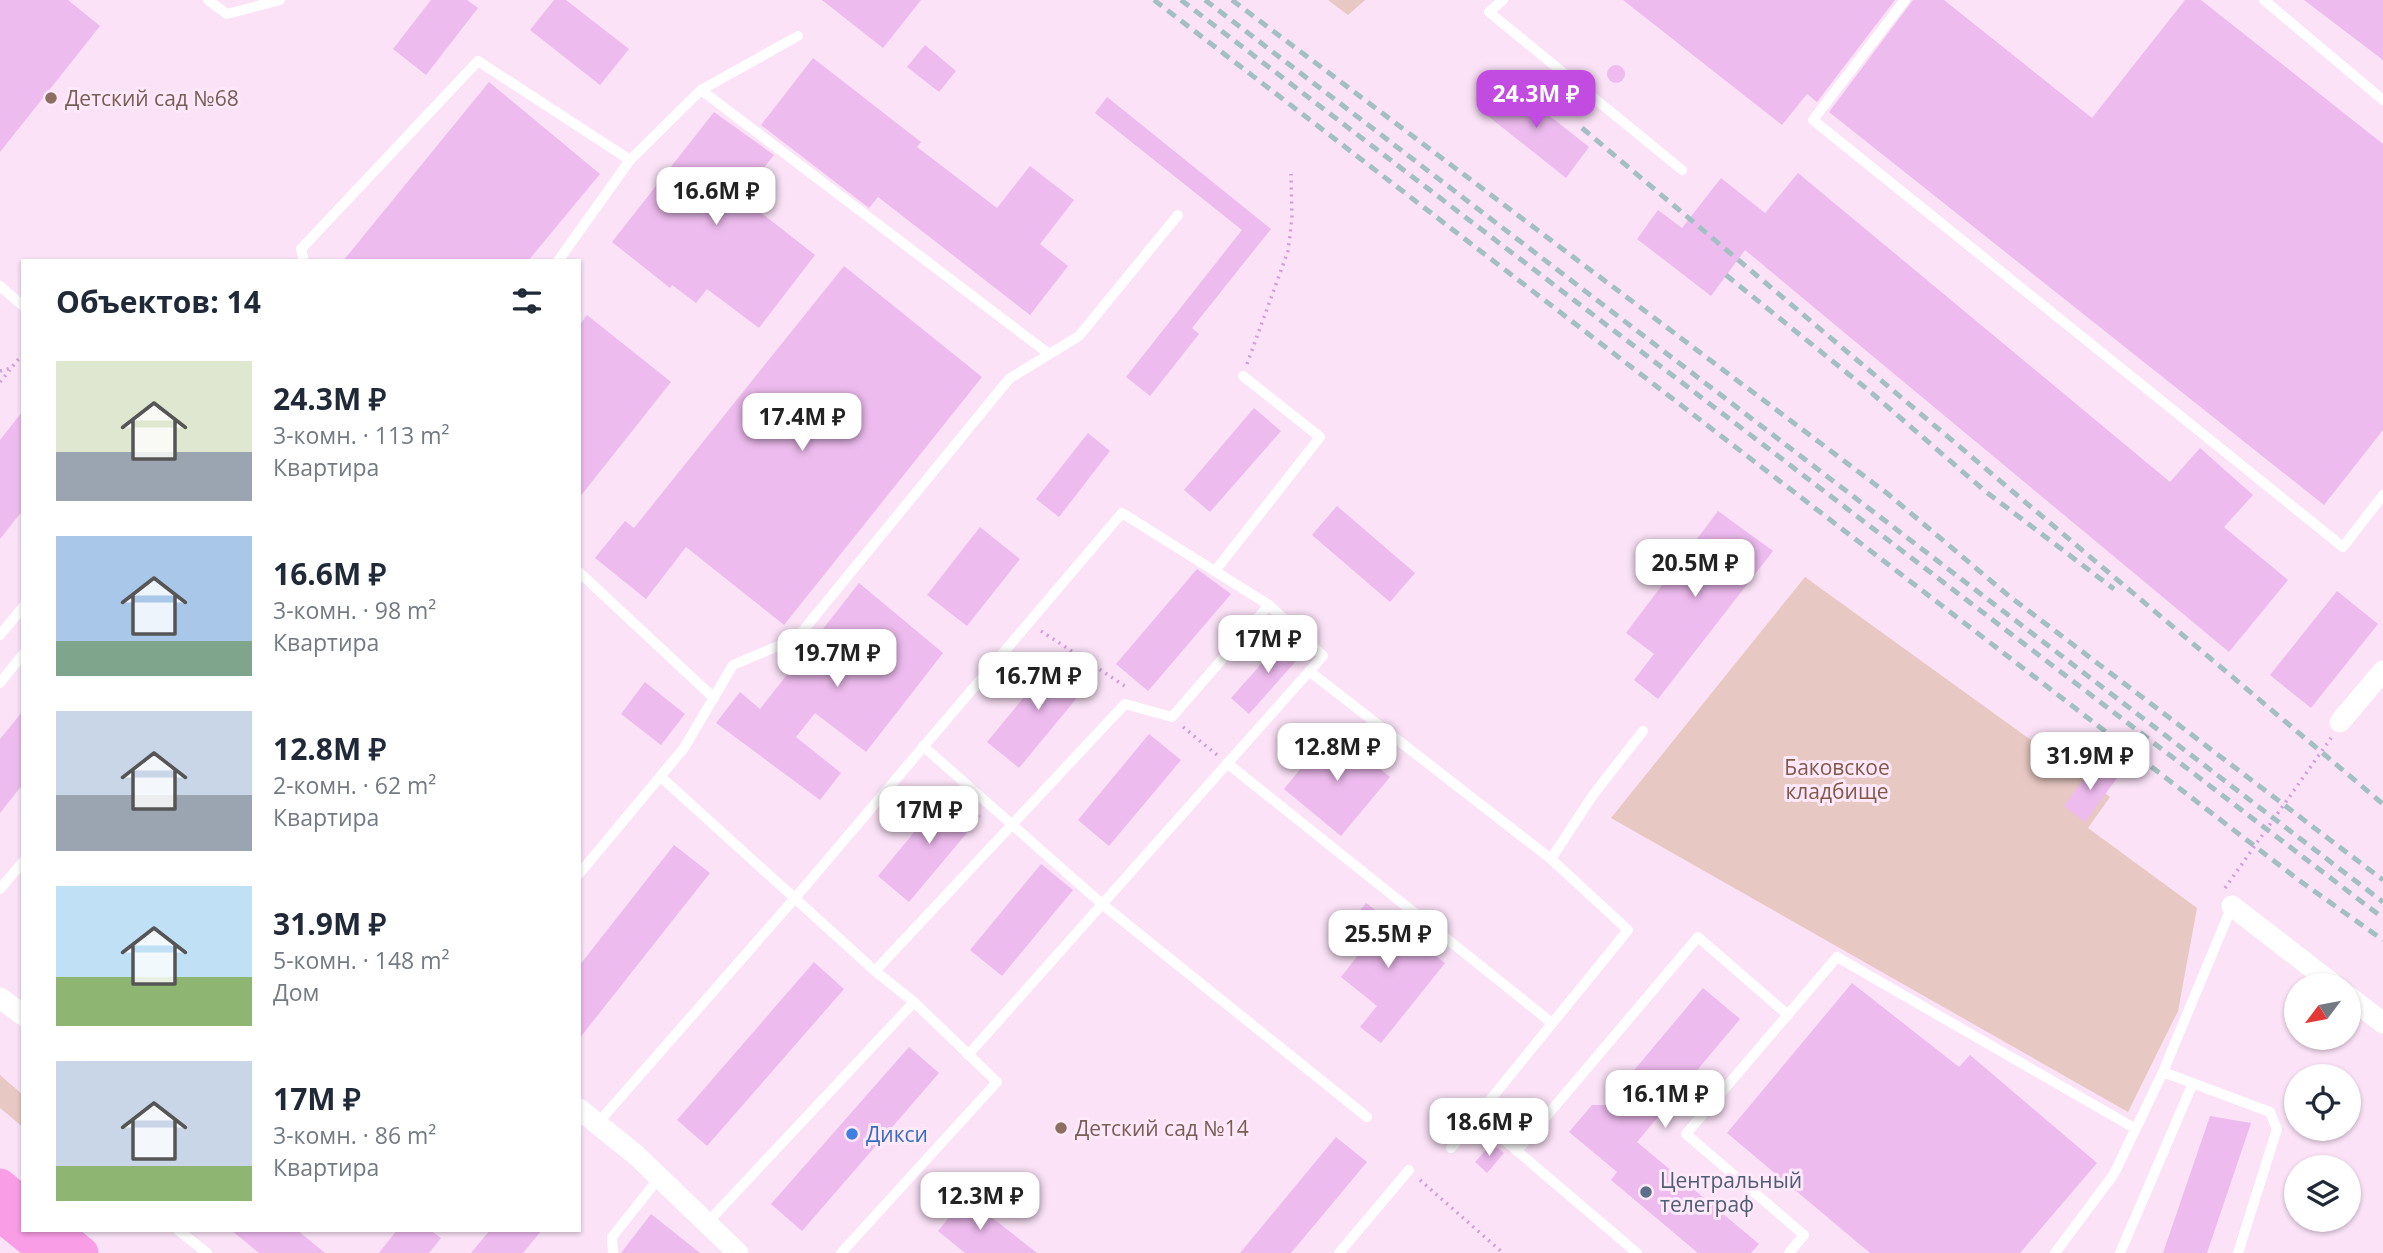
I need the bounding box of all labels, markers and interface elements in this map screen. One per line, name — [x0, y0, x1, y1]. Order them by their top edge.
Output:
pin: 24.3M ₽ — [1471, 71, 1601, 130]
text: 24.3M ₽ — [1492, 77, 1580, 109]
place label: Детский сад №68 — [65, 84, 239, 112]
marker: Детский сад №68 — [43, 90, 59, 106]
pin: 16.6M ₽ — [651, 168, 781, 227]
text: 16.6M ₽ — [672, 174, 760, 206]
text: Объектов: 14 — [56, 281, 261, 322]
icon: filters — [508, 282, 546, 320]
text: 24.3M ₽ — [273, 378, 387, 419]
icon: home — [112, 389, 196, 473]
pin: 17.4M ₽ — [737, 393, 867, 453]
text: 17.4M ₽ — [758, 400, 846, 432]
text: 3-комн. · 113 m² — [273, 419, 449, 451]
text: Квартира — [273, 451, 379, 483]
pin: 20.5M ₽ — [1630, 540, 1760, 599]
text: 20.5M ₽ — [1651, 546, 1739, 578]
text: 16.6M ₽ — [273, 553, 387, 594]
icon: home — [112, 564, 196, 648]
text: 3-комн. · 98 m² — [273, 594, 436, 626]
pin: 17M ₽ — [1219, 616, 1317, 675]
text: 17M ₽ — [1234, 622, 1302, 654]
text: Квартира — [273, 626, 379, 658]
pin: 19.7M ₽ — [772, 630, 902, 689]
text: 19.7M ₽ — [793, 636, 881, 668]
pin: 16.7M ₽ — [973, 652, 1103, 712]
text: 16.7M ₽ — [994, 659, 1082, 691]
pin: 12.8M ₽ — [1272, 724, 1402, 783]
text: 12.8M ₽ — [273, 728, 387, 769]
text: 12.8M ₽ — [1293, 730, 1381, 762]
pin: 31.9M ₽ — [2025, 732, 2155, 792]
icon: home — [112, 739, 196, 823]
text: 31.9M ₽ — [2046, 739, 2134, 771]
park label: Баковское кладбище — [1784, 753, 1890, 805]
text: 2-комн. · 62 m² — [273, 769, 436, 801]
pin: 17M ₽ — [880, 786, 978, 846]
text: 17M ₽ — [895, 793, 963, 825]
text: Квартира — [273, 801, 379, 833]
text: 31.9M ₽ — [273, 903, 387, 944]
pin: 25.5M ₽ — [1323, 911, 1453, 970]
icon: home — [112, 914, 196, 998]
text: 25.5M ₽ — [1344, 917, 1432, 949]
text: 5-комн. · 148 m² — [273, 944, 449, 976]
north arrow — [2284, 973, 2361, 1050]
map controls — [2284, 973, 2361, 1232]
text: Дом — [273, 976, 319, 1008]
button: locate — [2284, 1064, 2361, 1141]
pin: 16.1M ₽ — [1600, 1070, 1730, 1130]
text: 16.1M ₽ — [1621, 1077, 1709, 1109]
text: 17M ₽ — [273, 1078, 361, 1119]
icon: home — [112, 1089, 196, 1173]
pin: 18.6M ₽ — [1424, 1098, 1554, 1158]
text: 18.6M ₽ — [1445, 1105, 1533, 1137]
place label: Детский сад №14 — [1075, 1114, 1249, 1142]
text: 3-комн. · 86 m² — [273, 1119, 436, 1151]
place label: Дикси — [866, 1120, 928, 1148]
marker: Детский сад №14 — [1053, 1120, 1069, 1136]
marker: Дикси — [844, 1126, 860, 1142]
text: Квартира — [273, 1151, 379, 1183]
button: layers — [2284, 1155, 2361, 1232]
place label: Центральный телеграф — [1660, 1166, 1802, 1218]
pin: 12.3M ₽ — [915, 1172, 1045, 1232]
text: 12.3M ₽ — [936, 1179, 1024, 1211]
marker: Центральный телеграф — [1638, 1184, 1654, 1200]

